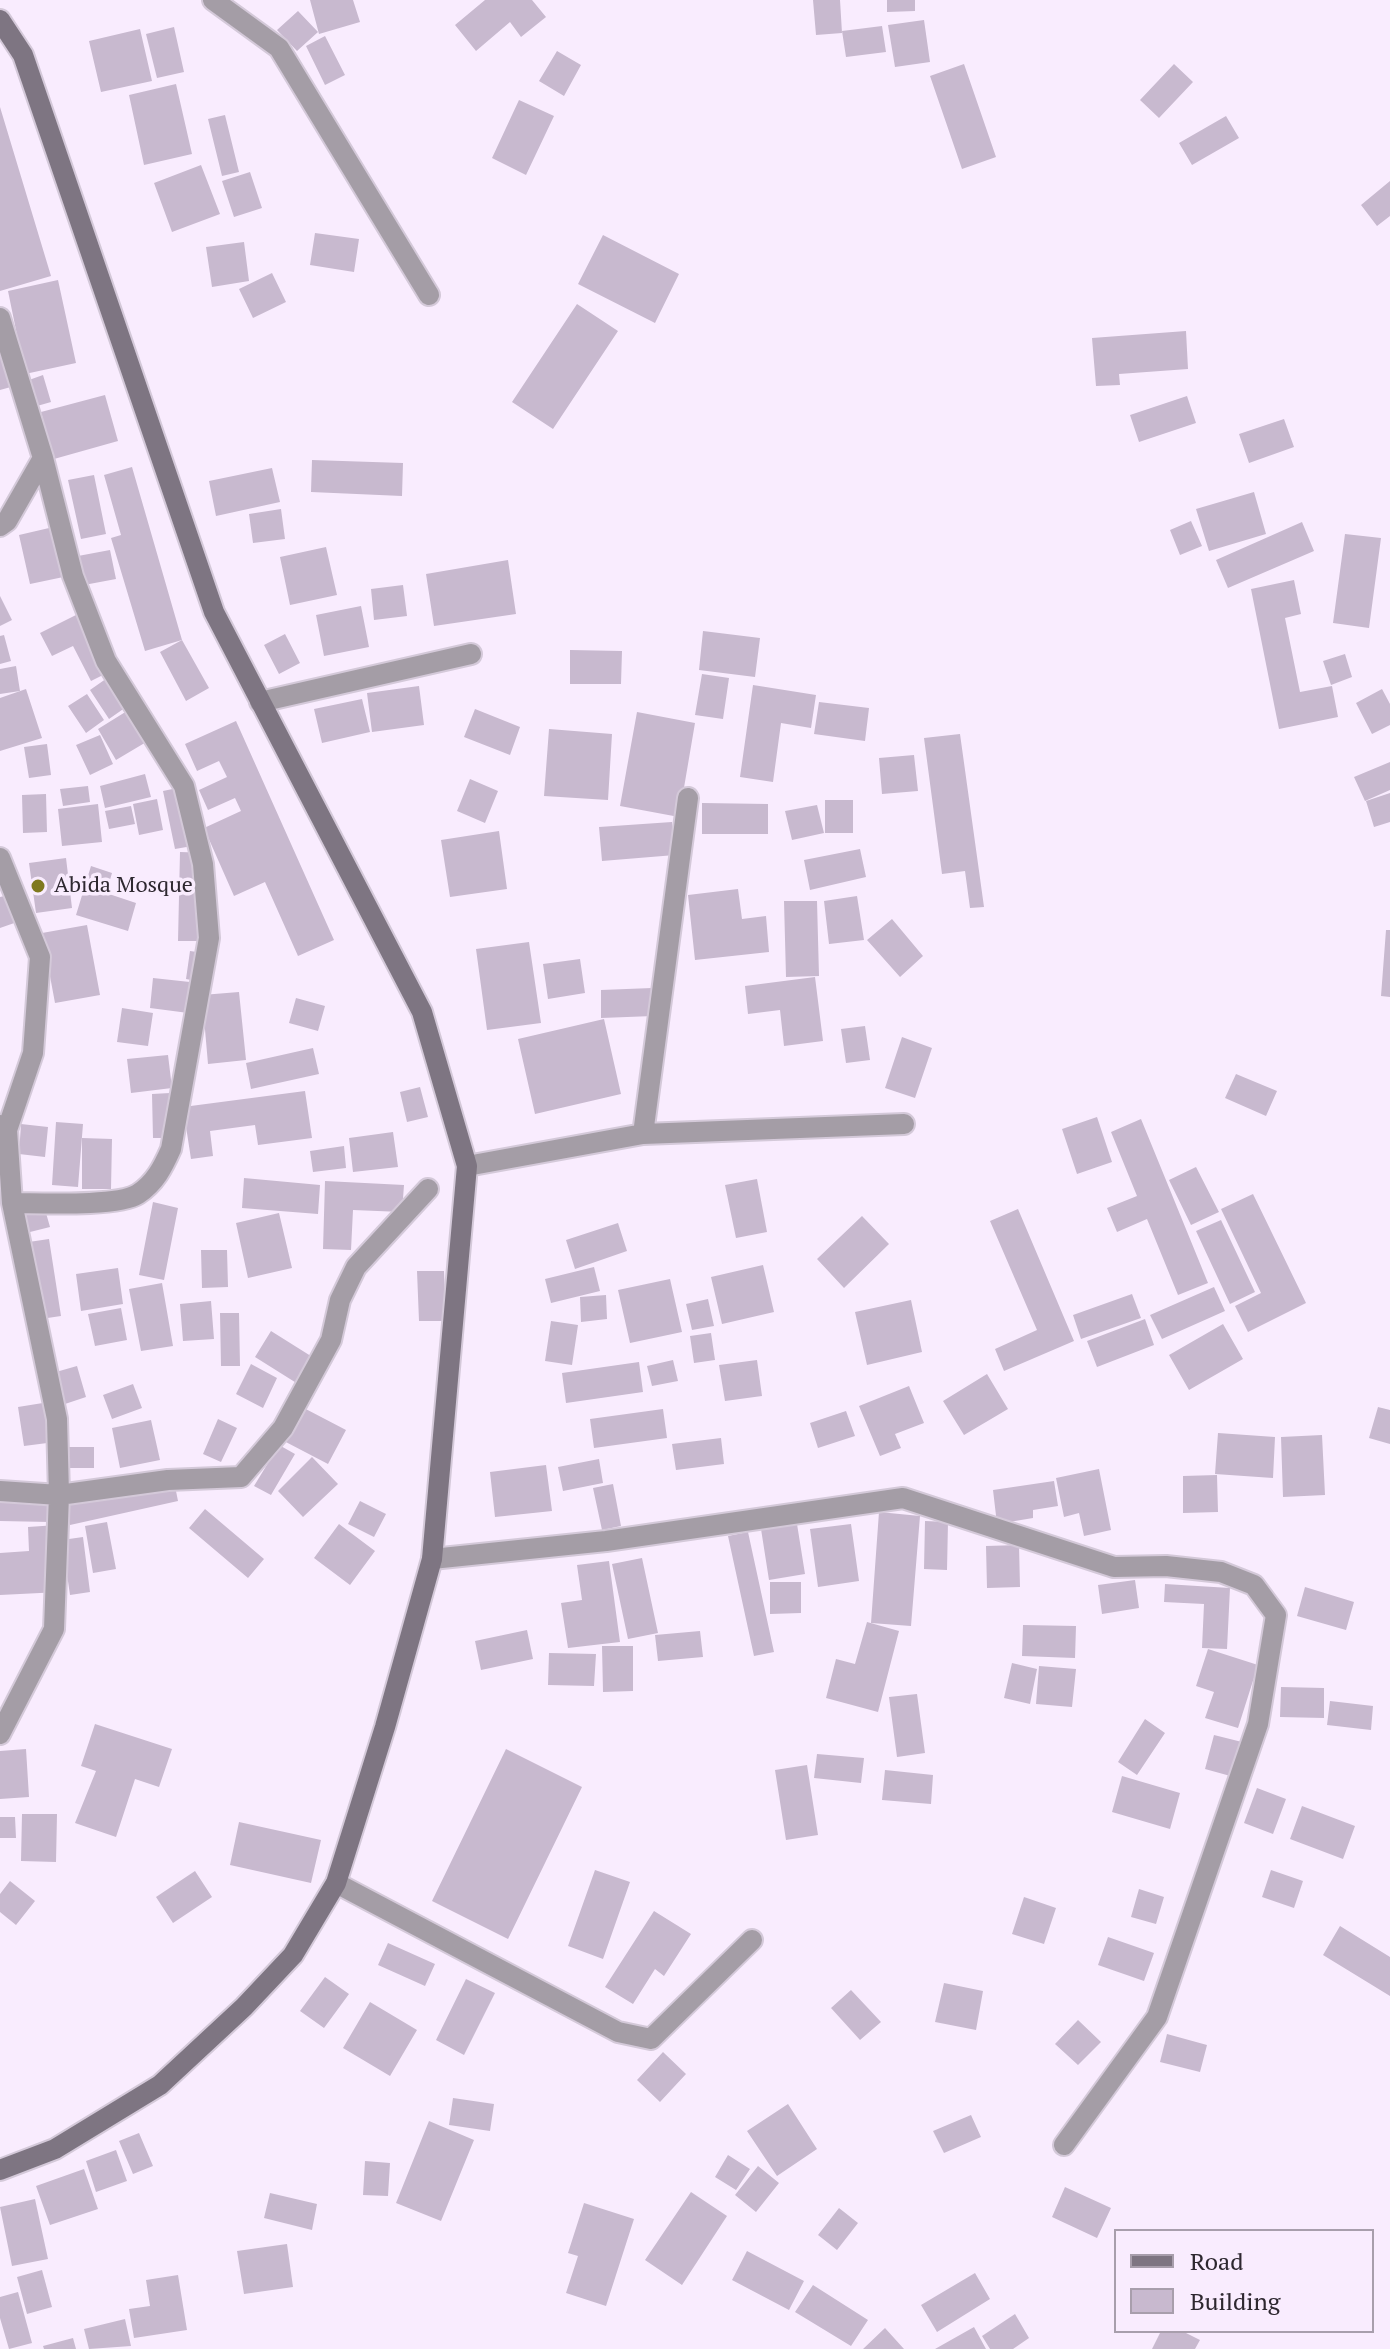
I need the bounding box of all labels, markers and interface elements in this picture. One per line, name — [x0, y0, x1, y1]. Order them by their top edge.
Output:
place label: Abida Mosque — [54, 873, 193, 899]
marker: Abida Mosque — [29, 877, 47, 895]
legend — [1114, 2229, 1374, 2333]
text: Road — [1190, 2245, 1244, 2277]
text: Building — [1190, 2285, 1280, 2317]

